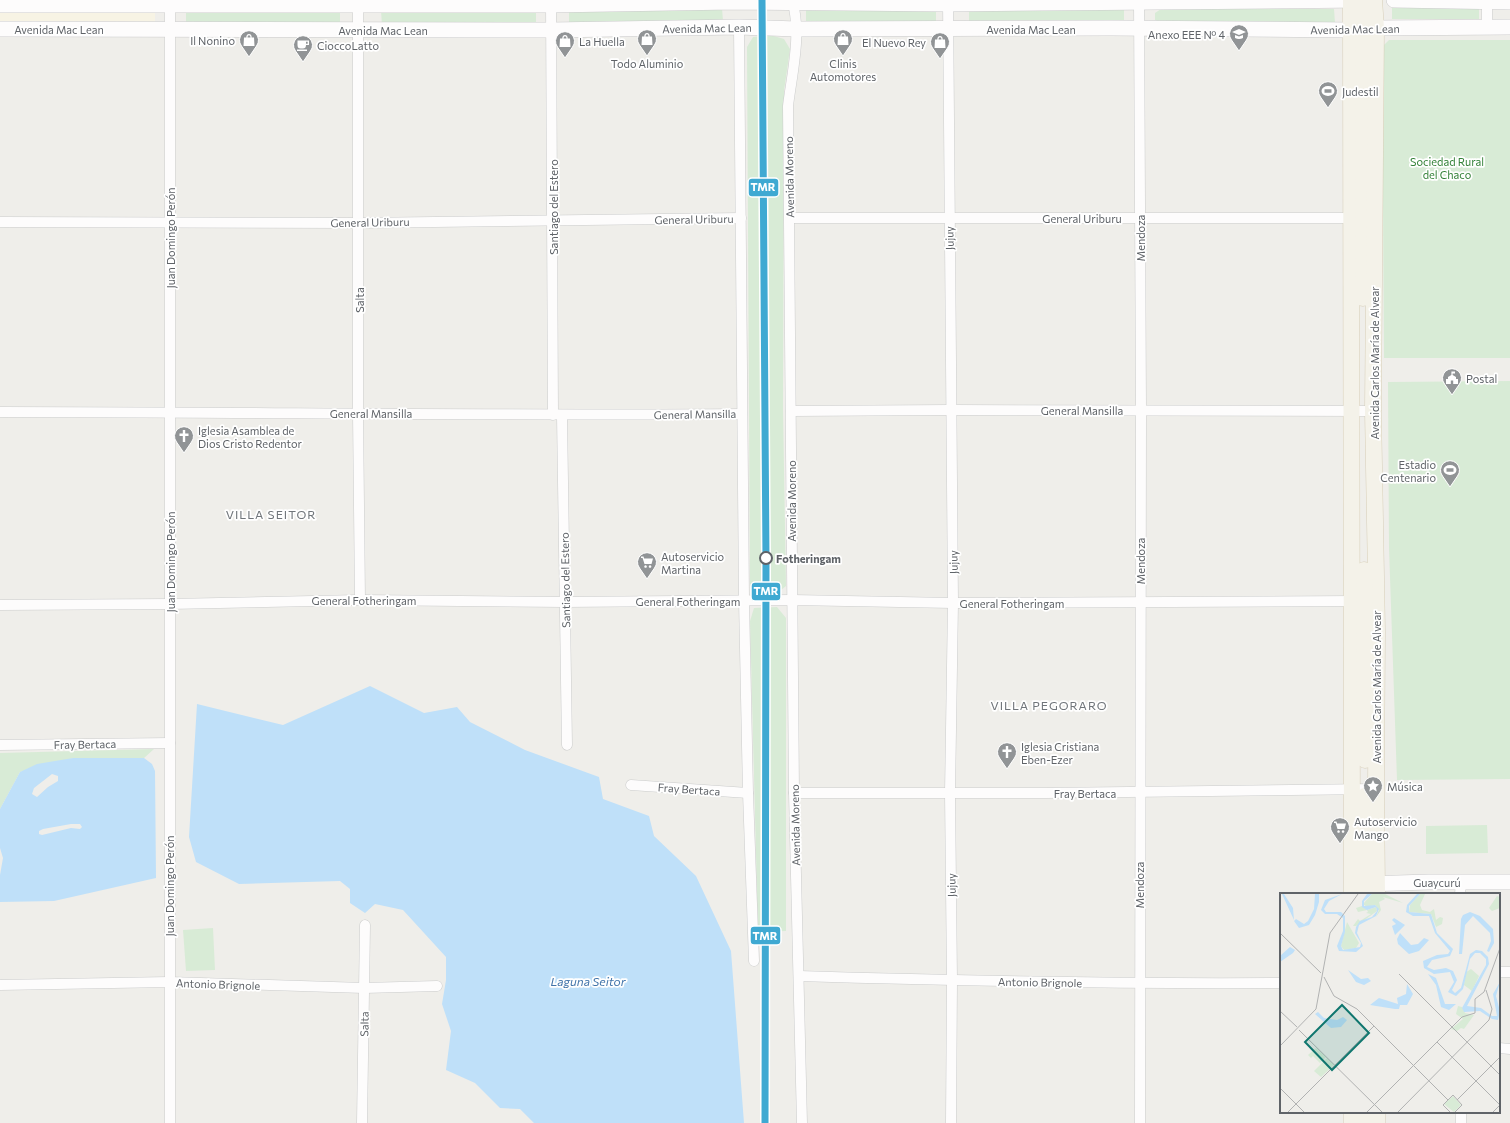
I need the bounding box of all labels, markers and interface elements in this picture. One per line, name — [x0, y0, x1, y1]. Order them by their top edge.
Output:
street label: Avenida Mac Lean — [662, 21, 752, 35]
street label: Avenida Mac Lean — [1310, 22, 1400, 36]
street label: Avenida Mac Lean — [14, 23, 104, 36]
street label: Avenida Mac Lean — [986, 23, 1076, 36]
school or university icon: Anexo EEE Nº 4 — [1228, 23, 1250, 51]
street label: Avenida Mac Lean — [338, 24, 428, 37]
shop icon: Todo Aluminio — [636, 28, 658, 56]
shop icon: Clinis Automotores — [832, 28, 854, 56]
place label: Anexo EEE Nº 4 — [1148, 28, 1225, 41]
shop icon: Il Nonino — [238, 29, 260, 57]
shop icon: La Huella — [554, 30, 576, 58]
shop icon: El Nuevo Rey — [929, 31, 951, 59]
place label: Il Nonino — [190, 34, 235, 47]
cafe icon: CioccoLatto — [292, 34, 314, 62]
place label: La Huella — [579, 35, 625, 48]
place label: El Nuevo Rey — [862, 36, 926, 49]
place label: CioccoLatto — [317, 39, 379, 52]
place label: Todo Aluminio — [611, 57, 684, 70]
place label: Clinis Automotores — [810, 57, 876, 83]
sports icon: Judestil — [1317, 80, 1339, 108]
place label: Judestil — [1342, 85, 1379, 99]
street label: Avenida Moreno — [782, 136, 796, 218]
park label: Sociedad Rural del Chaco — [1410, 155, 1484, 181]
street label: Santiago del Estero — [547, 159, 560, 255]
line badge: TMR — [748, 178, 779, 197]
text: TMR — [751, 180, 776, 193]
street label: Juan Domingo Perón — [164, 187, 178, 289]
street label: General Uriburu — [654, 212, 734, 226]
street label: General Uriburu — [1042, 212, 1122, 225]
street label: General Uriburu — [330, 215, 410, 229]
street label: Mendoza — [1134, 215, 1147, 261]
street label: Jujuy — [942, 226, 957, 250]
street label: Avenida Carlos María de Alvear — [1368, 286, 1381, 440]
street label: Salta — [353, 287, 366, 313]
public building icon: Postal — [1441, 367, 1463, 395]
place label: Postal — [1466, 372, 1497, 385]
street label: General Mansilla — [1041, 404, 1123, 417]
street label: General Mansilla — [330, 407, 412, 420]
street label: General Mansilla — [654, 407, 736, 421]
place label: Iglesia Asamblea de Dios Cristo Redentor — [198, 424, 303, 450]
church icon: Iglesia Asamblea de Dios Cristo Redentor — [173, 425, 195, 453]
place label: Estadio Centenario — [1380, 458, 1436, 484]
sports icon: Estadio Centenario — [1439, 459, 1461, 487]
street label: Avenida Moreno — [785, 460, 798, 542]
district label: VILLA SEITOR — [226, 507, 316, 521]
street label: Juan Domingo Perón — [164, 511, 178, 613]
street label: Santiago del Estero — [558, 532, 572, 628]
street label: Mendoza — [1134, 538, 1147, 584]
place label: Autoservicio Martina — [661, 550, 724, 576]
street label: Jujuy — [946, 550, 961, 574]
supermarket icon: Autoservicio Martina — [636, 551, 658, 579]
marker: Fotheringam — [759, 551, 773, 565]
place label: Fotheringam — [776, 552, 841, 565]
line badge: TMR — [751, 582, 781, 601]
text: TMR — [754, 584, 779, 597]
street label: General Fotheringam — [312, 594, 416, 607]
street label: General Fotheringam — [636, 595, 740, 608]
street label: General Fotheringam — [960, 597, 1064, 610]
street label: Avenida Carlos María de Alvear — [1370, 610, 1383, 764]
district label: VILLA PEGORARO — [990, 698, 1108, 712]
street label: Fray Bertaca — [54, 737, 116, 751]
place label: Iglesia Cristiana Eben-Ezer — [1021, 740, 1099, 766]
church icon: Iglesia Cristiana Eben-Ezer — [996, 741, 1018, 769]
place icon: Música — [1362, 775, 1384, 803]
street label: Fray Bertaca — [657, 780, 721, 798]
place label: Música — [1387, 780, 1423, 793]
street label: Avenida Moreno — [788, 784, 802, 866]
street label: Fray Bertaca — [1054, 787, 1116, 800]
place label: Autoservicio Mango — [1354, 815, 1417, 841]
supermarket icon: Autoservicio Mango — [1329, 816, 1351, 844]
street label: Juan Domingo Perón — [163, 835, 177, 937]
street label: Mendoza — [1133, 862, 1146, 908]
street label: Jujuy — [944, 873, 959, 897]
street label: Guaycurú — [1413, 876, 1461, 889]
inset map — [1280, 893, 1500, 1113]
line badge: TMR — [750, 926, 781, 945]
text: TMR — [753, 929, 778, 942]
water label: Laguna Seitor — [550, 974, 627, 988]
street label: Antonio Brignole — [998, 975, 1083, 989]
street label: Antonio Brignole — [176, 976, 261, 992]
street label: Salta — [357, 1011, 371, 1037]

